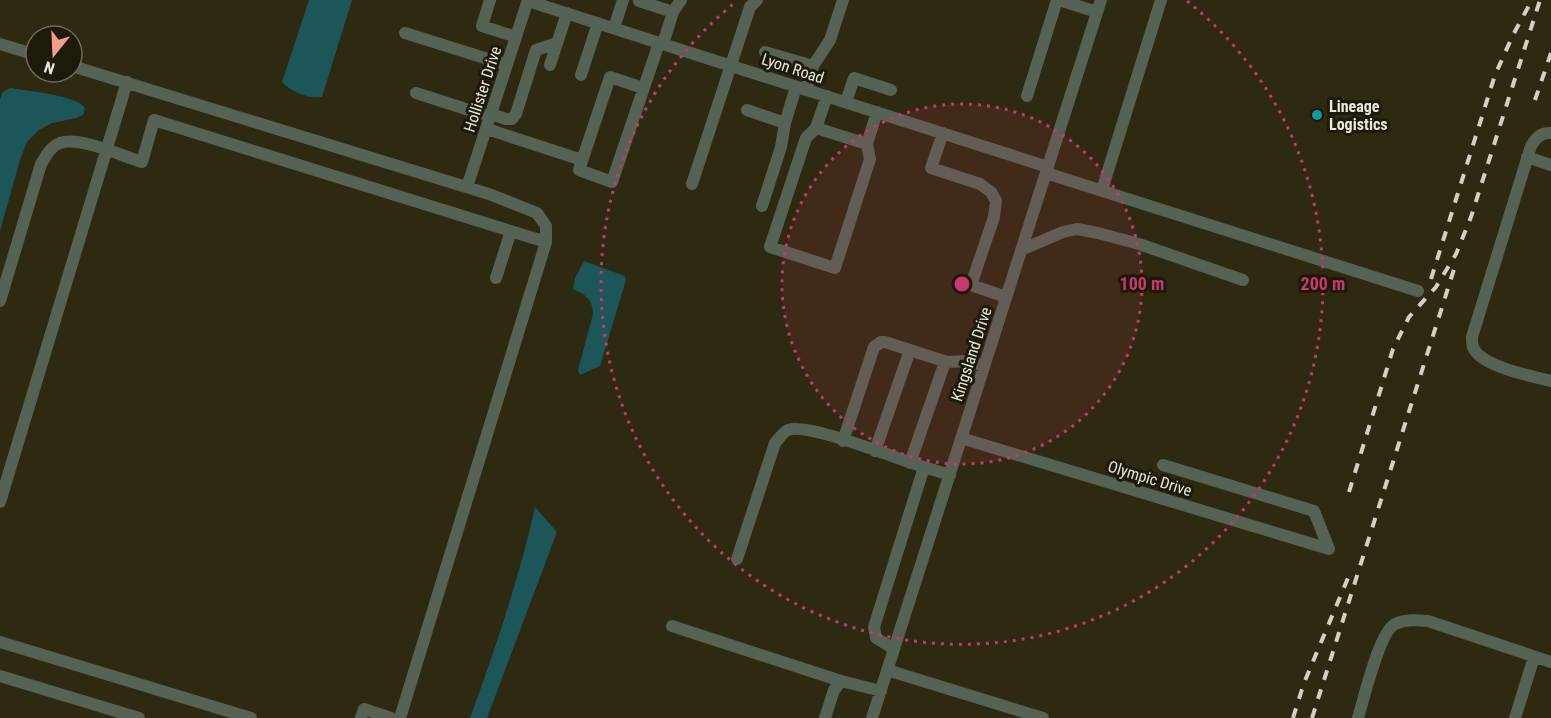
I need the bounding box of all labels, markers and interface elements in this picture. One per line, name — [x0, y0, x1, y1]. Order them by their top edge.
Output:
north arrow — [24, 24, 84, 84]
street label: Hollister Drive — [460, 44, 505, 134]
street label: Lyon Road — [759, 49, 827, 88]
text: N — [42, 57, 57, 78]
place label: Lineage Logistics — [1329, 97, 1388, 134]
marker: Lineage Logistics — [1310, 108, 1324, 122]
text: 100 m — [1120, 273, 1164, 294]
text: 200 m — [1301, 273, 1345, 294]
centre of rings — [952, 274, 972, 294]
street label: Kingsland Drive — [947, 305, 996, 404]
street label: Olympic Drive — [1106, 457, 1194, 500]

